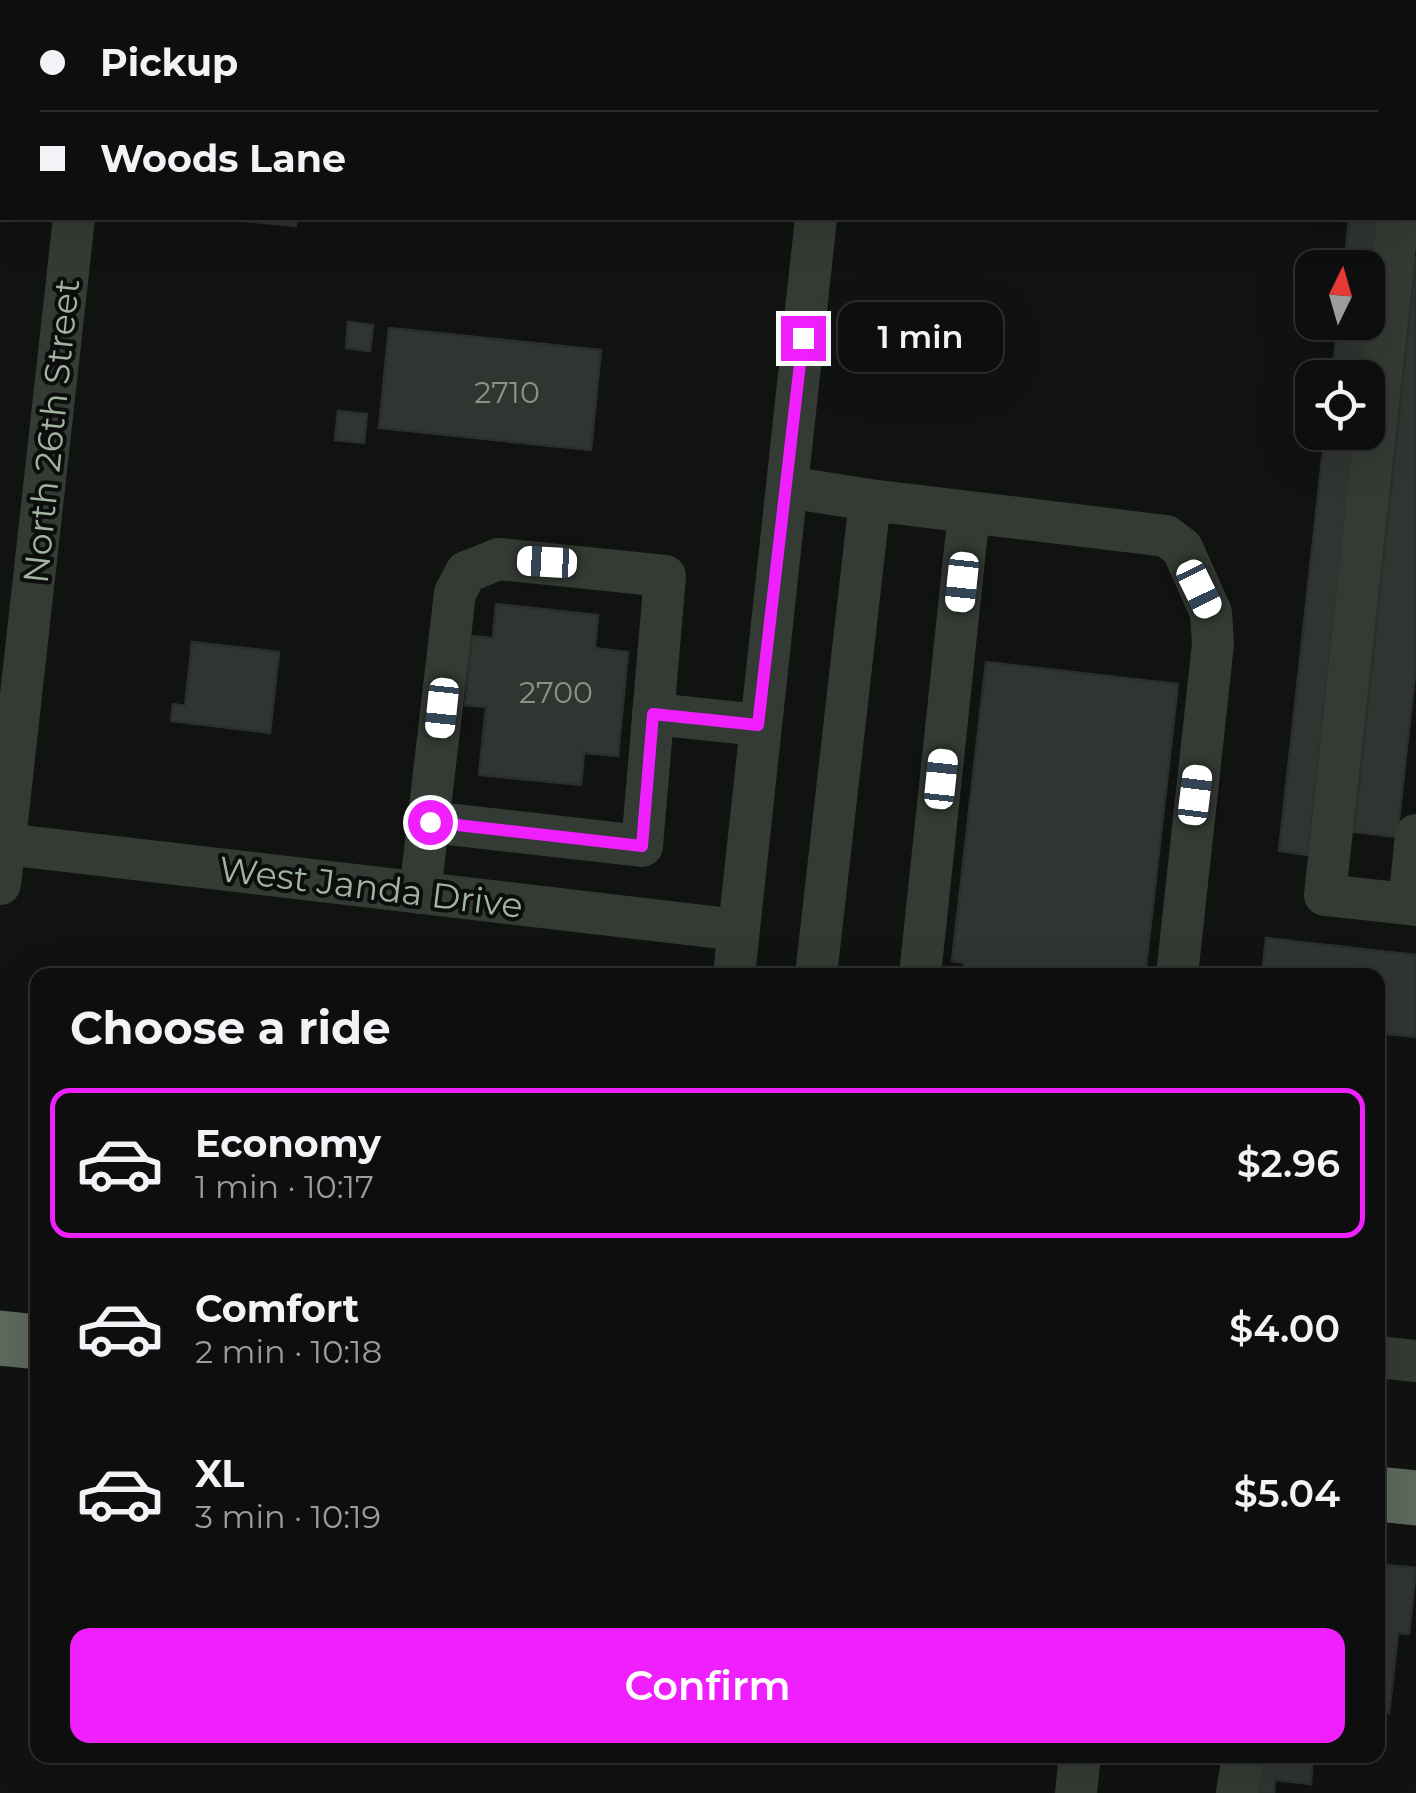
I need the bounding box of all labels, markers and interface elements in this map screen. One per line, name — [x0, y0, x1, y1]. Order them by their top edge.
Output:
text: Pickup — [100, 39, 238, 86]
text: Woods Lane — [100, 135, 346, 182]
north arrow — [1295, 250, 1385, 340]
map controls — [1295, 250, 1385, 450]
street label: North 26th Street — [14, 277, 88, 585]
callout: 1 min — [838, 303, 1003, 373]
route end — [781, 316, 826, 361]
text: 1 min — [878, 317, 963, 356]
button: locate — [1295, 360, 1385, 450]
house number: 2710 — [474, 374, 540, 411]
car — [516, 545, 578, 579]
car — [944, 551, 980, 613]
car — [1172, 555, 1226, 623]
house number: 2700 — [519, 674, 593, 711]
car — [424, 677, 460, 739]
car — [923, 748, 959, 810]
car — [1176, 763, 1214, 827]
route start — [408, 800, 453, 845]
street label: West Janda Drive — [217, 847, 525, 927]
text: Choose a ride — [70, 1000, 391, 1055]
icon: car — [75, 1118, 165, 1208]
text: Economy — [195, 1120, 381, 1167]
text: $2.96 — [1237, 1140, 1340, 1187]
text: 1 min · 10:17 — [195, 1167, 374, 1206]
icon: car — [75, 1283, 165, 1373]
text: Comfort — [195, 1285, 359, 1332]
text: $4.00 — [1229, 1305, 1340, 1352]
text: 2 min · 10:18 — [195, 1332, 382, 1371]
icon: car — [75, 1448, 165, 1538]
text: XL — [195, 1450, 244, 1497]
text: $5.04 — [1234, 1470, 1340, 1517]
text: 3 min · 10:19 — [195, 1497, 381, 1536]
button: Confirm — [70, 1628, 1345, 1743]

